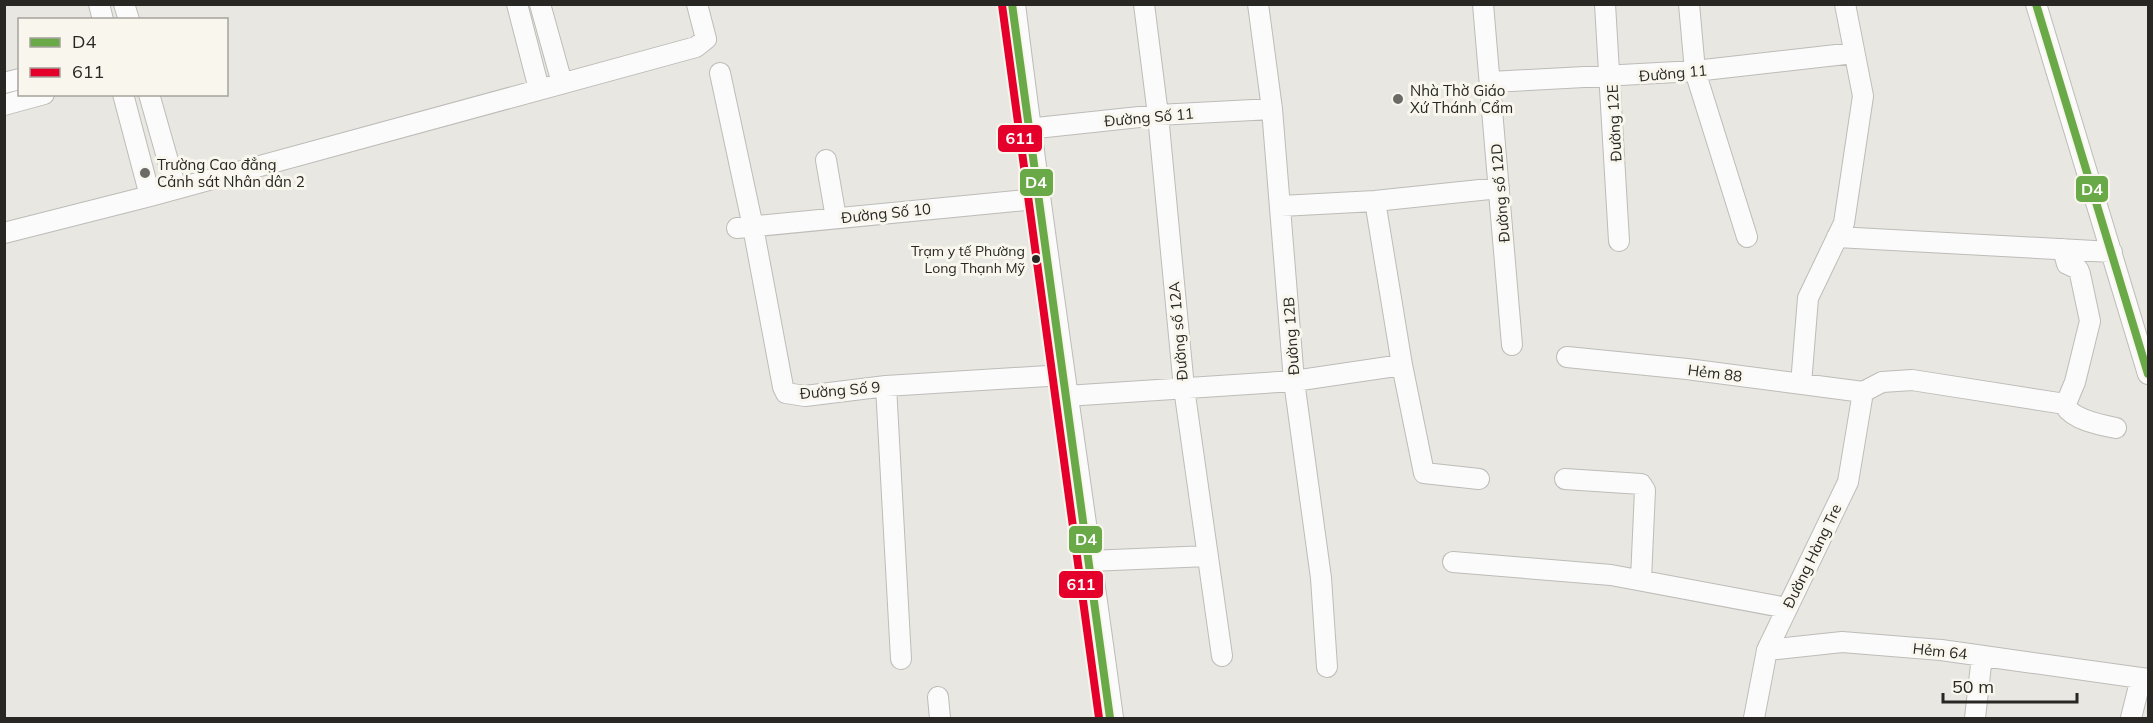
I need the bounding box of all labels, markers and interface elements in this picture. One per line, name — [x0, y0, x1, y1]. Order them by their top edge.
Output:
legend — [18, 18, 228, 96]
text: D4 — [72, 30, 96, 53]
text: 611 — [72, 60, 104, 83]
street label: Đường 11 — [1638, 61, 1708, 85]
place label: Nhà Thờ Giáo Xứ Thánh Cẩm — [1410, 81, 1513, 117]
street label: Đường 12E — [1602, 84, 1626, 162]
marker: Nhà Thờ Giáo Xứ Thánh Cẩm — [1391, 92, 1405, 106]
street label: Đường Số 11 — [1103, 104, 1195, 130]
line badge: 611 — [997, 124, 1043, 153]
text: 611 — [1006, 128, 1034, 148]
street label: Đường số 12D — [1486, 143, 1514, 243]
place label: Trường Cao đẳng Cảnh sát Nhân dân 2 — [157, 155, 305, 191]
marker: Trường Cao đẳng Cảnh sát Nhân dân 2 — [138, 166, 152, 180]
line badge: D4 — [1019, 168, 1054, 197]
text: D4 — [1025, 172, 1047, 192]
line badge: D4 — [2075, 175, 2109, 203]
text: D4 — [2081, 179, 2103, 199]
street label: Đường Số 10 — [840, 199, 932, 227]
place label: Trạm y tế Phường Long Thạnh Mỹ — [911, 242, 1026, 277]
marker: Trạm y tế Phường Long Thạnh Mỹ — [1030, 253, 1042, 265]
street label: Đường số 12A — [1164, 281, 1192, 381]
street label: Đường 12B — [1279, 296, 1303, 376]
street label: Hẻm 88 — [1687, 360, 1743, 386]
street label: Đường Số 9 — [799, 377, 881, 403]
street label: Đường Hàng Tre — [1779, 501, 1845, 611]
line badge: D4 — [1068, 525, 1103, 554]
text: D4 — [1075, 529, 1097, 549]
line badge: 611 — [1058, 570, 1104, 599]
text: 611 — [1067, 574, 1095, 594]
street label: Hẻm 64 — [1912, 639, 1968, 663]
scale bar — [1943, 666, 2076, 704]
text: 50 m — [1952, 675, 1994, 698]

